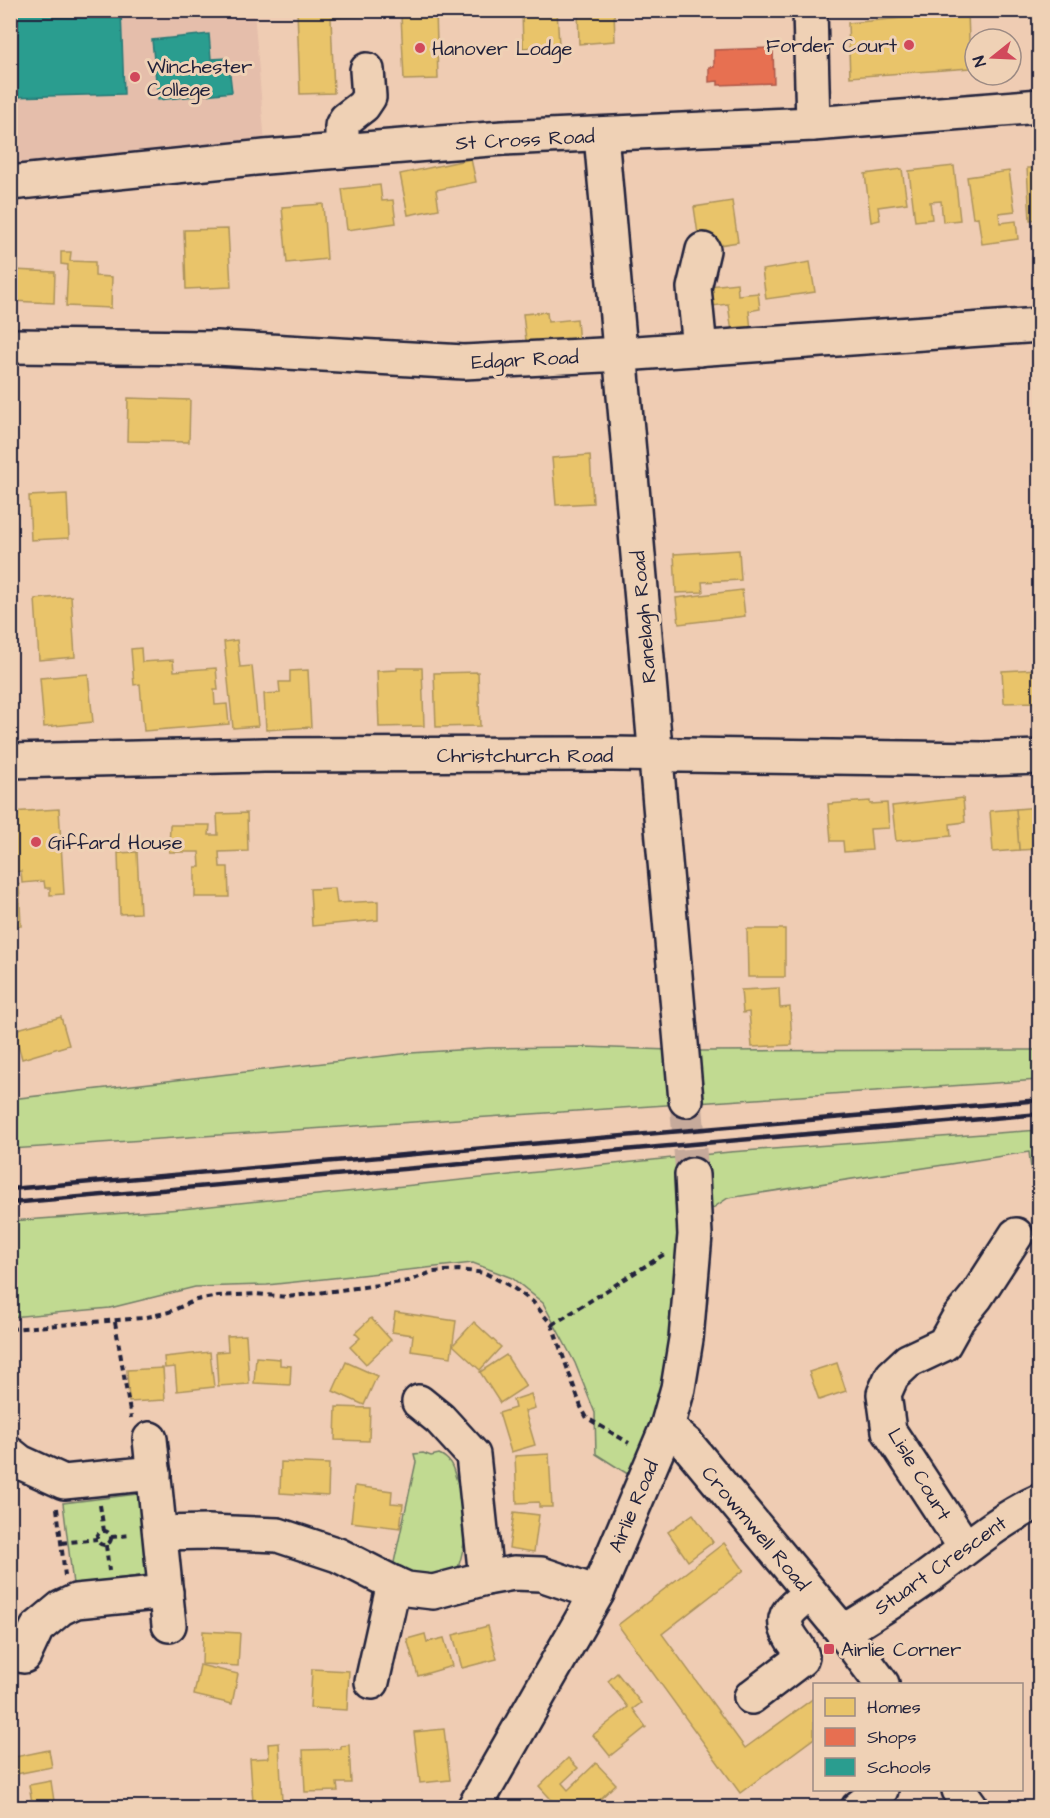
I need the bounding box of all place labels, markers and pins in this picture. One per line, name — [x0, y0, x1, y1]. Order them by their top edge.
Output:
place label: Forder Court — [766, 32, 897, 60]
place label: Hanover Lodge — [432, 35, 572, 64]
marker: Forder Court — [902, 38, 916, 52]
marker: Hanover Lodge — [413, 41, 427, 55]
place label: Winchester College — [147, 53, 252, 105]
marker: Winchester College — [128, 70, 142, 84]
place label: Giffard House — [48, 829, 183, 857]
marker: Giffard House — [29, 835, 43, 849]
place label: Airlie Corner — [841, 1636, 961, 1664]
marker: Airlie Corner — [822, 1642, 836, 1656]

